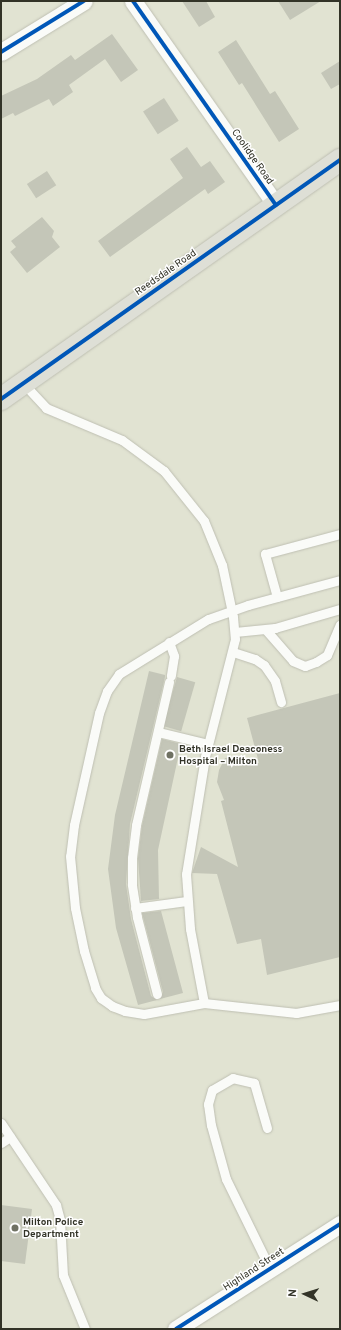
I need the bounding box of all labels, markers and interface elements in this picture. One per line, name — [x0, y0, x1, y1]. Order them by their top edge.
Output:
street label: Coolidge Road — [228, 127, 276, 187]
street label: Reedsdale Road — [133, 247, 199, 299]
place label: Beth Israel Deaconess Hospital – Milton — [179, 743, 283, 766]
marker: Beth Israel Deaconess Hospital – Milton — [164, 749, 176, 761]
place label: Milton Police Department — [23, 1216, 83, 1240]
marker: Milton Police Department — [10, 1223, 20, 1233]
street label: Highland Street — [221, 1246, 287, 1294]
north arrow — [285, 1274, 325, 1314]
text: N — [286, 1289, 300, 1298]

